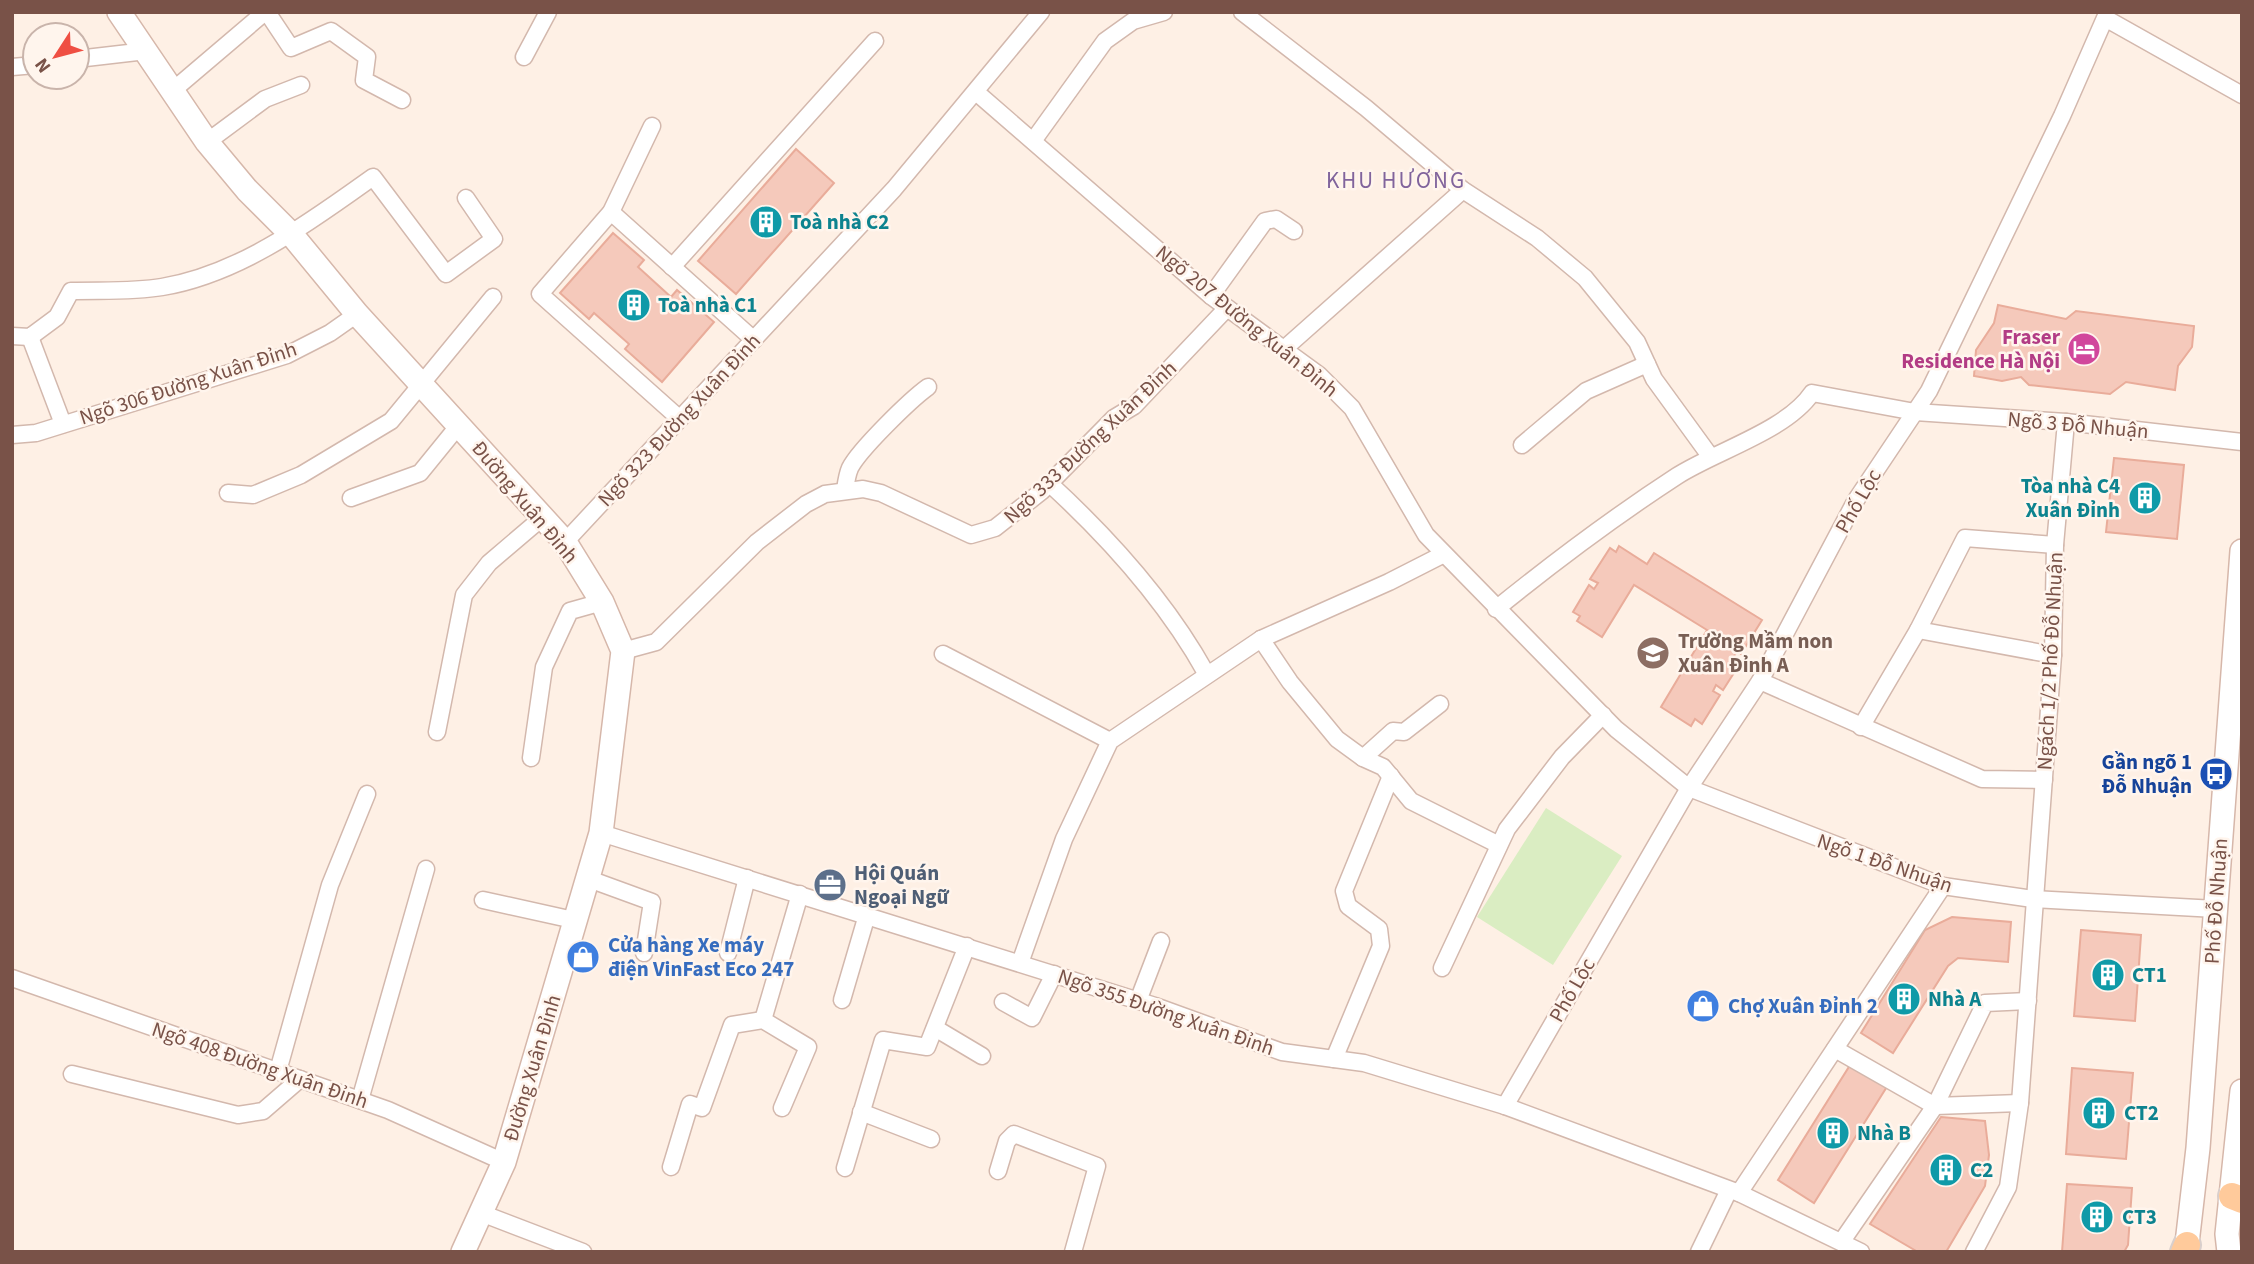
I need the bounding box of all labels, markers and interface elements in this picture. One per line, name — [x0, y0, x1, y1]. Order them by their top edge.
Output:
north arrow — [21, 21, 91, 91]
text: N — [29, 52, 58, 78]
district label: KHU HƯƠNG — [1326, 164, 1466, 197]
building icon: Toà nhà C2 — [747, 203, 785, 241]
place label: Toà nhà C2 — [790, 207, 889, 237]
street label: Ngõ 207 Đường Xuân Đỉnh — [1149, 238, 1345, 404]
building icon: Toà nhà C1 — [615, 286, 653, 324]
place label: Toà nhà C1 — [658, 290, 757, 320]
place label: Fraser Residence Hà Nội — [1901, 322, 2061, 376]
street label: Ngõ 323 Đường Xuân Đỉnh — [591, 327, 767, 513]
hotel icon: Fraser Residence Hà Nội — [2065, 330, 2103, 368]
street label: Ngõ 306 Đường Xuân Đỉnh — [75, 334, 301, 432]
street label: Ngõ 333 Đường Xuân Đỉnh — [997, 354, 1183, 530]
street label: Ngõ 3 Đỗ Nhuận — [2006, 404, 2150, 446]
street label: Đường Xuân Đỉnh — [465, 434, 585, 570]
street label: Phố Lộc — [1828, 463, 1889, 539]
place label: Tòa nhà C4 Xuân Đỉnh — [2021, 471, 2120, 525]
building icon: Tòa nhà C4 Xuân Đỉnh — [2126, 479, 2164, 517]
street label: Ngách 1/2 Phố Đỗ Nhuận — [2029, 551, 2071, 771]
place label: Trường Mầm non Xuân Đỉnh A — [1678, 626, 1833, 680]
school or university icon: Trường Mầm non Xuân Đỉnh A — [1634, 634, 1672, 672]
place label: Gần ngõ 1 Đỗ Nhuận — [2101, 747, 2192, 801]
bus stop icon: Gần ngõ 1 Đỗ Nhuận — [2197, 755, 2235, 793]
street label: Ngõ 1 Đỗ Nhuận — [1813, 826, 1957, 900]
street label: Phố Đỗ Nhuận — [2197, 837, 2235, 965]
place label: Hội Quán Ngoại Ngữ — [854, 858, 949, 912]
office icon: Hội Quán Ngoại Ngữ — [811, 866, 849, 904]
place label: Cửa hàng Xe máy điện VinFast Eco 247 — [608, 930, 794, 984]
shop icon: Cửa hàng Xe máy điện VinFast Eco 247 — [564, 938, 602, 976]
street label: Phố Lộc — [1542, 952, 1603, 1028]
building icon: CT1 — [2089, 956, 2127, 994]
place label: CT1 — [2132, 960, 2167, 990]
street label: Ngõ 355 Đường Xuân Đỉnh — [1054, 961, 1278, 1063]
building icon: Nhà A — [1885, 980, 1923, 1018]
place label: Nhà A — [1928, 984, 1982, 1014]
shop icon: Chợ Xuân Đỉnh 2 — [1684, 987, 1722, 1025]
street label: Đường Xuân Đỉnh — [495, 991, 569, 1145]
place label: Chợ Xuân Đỉnh 2 — [1728, 991, 1878, 1021]
street label: Ngõ 408 Đường Xuân Đỉnh — [148, 1014, 372, 1116]
building icon: CT2 — [2080, 1094, 2118, 1132]
place label: CT2 — [2124, 1098, 2159, 1128]
building icon: Nhà B — [1814, 1114, 1852, 1152]
place label: Nhà B — [1857, 1118, 1911, 1148]
building icon: C2 — [1927, 1151, 1965, 1189]
place label: C2 — [1970, 1155, 1993, 1185]
building icon: CT3 — [2078, 1198, 2116, 1236]
place label: CT3 — [2122, 1202, 2157, 1232]

